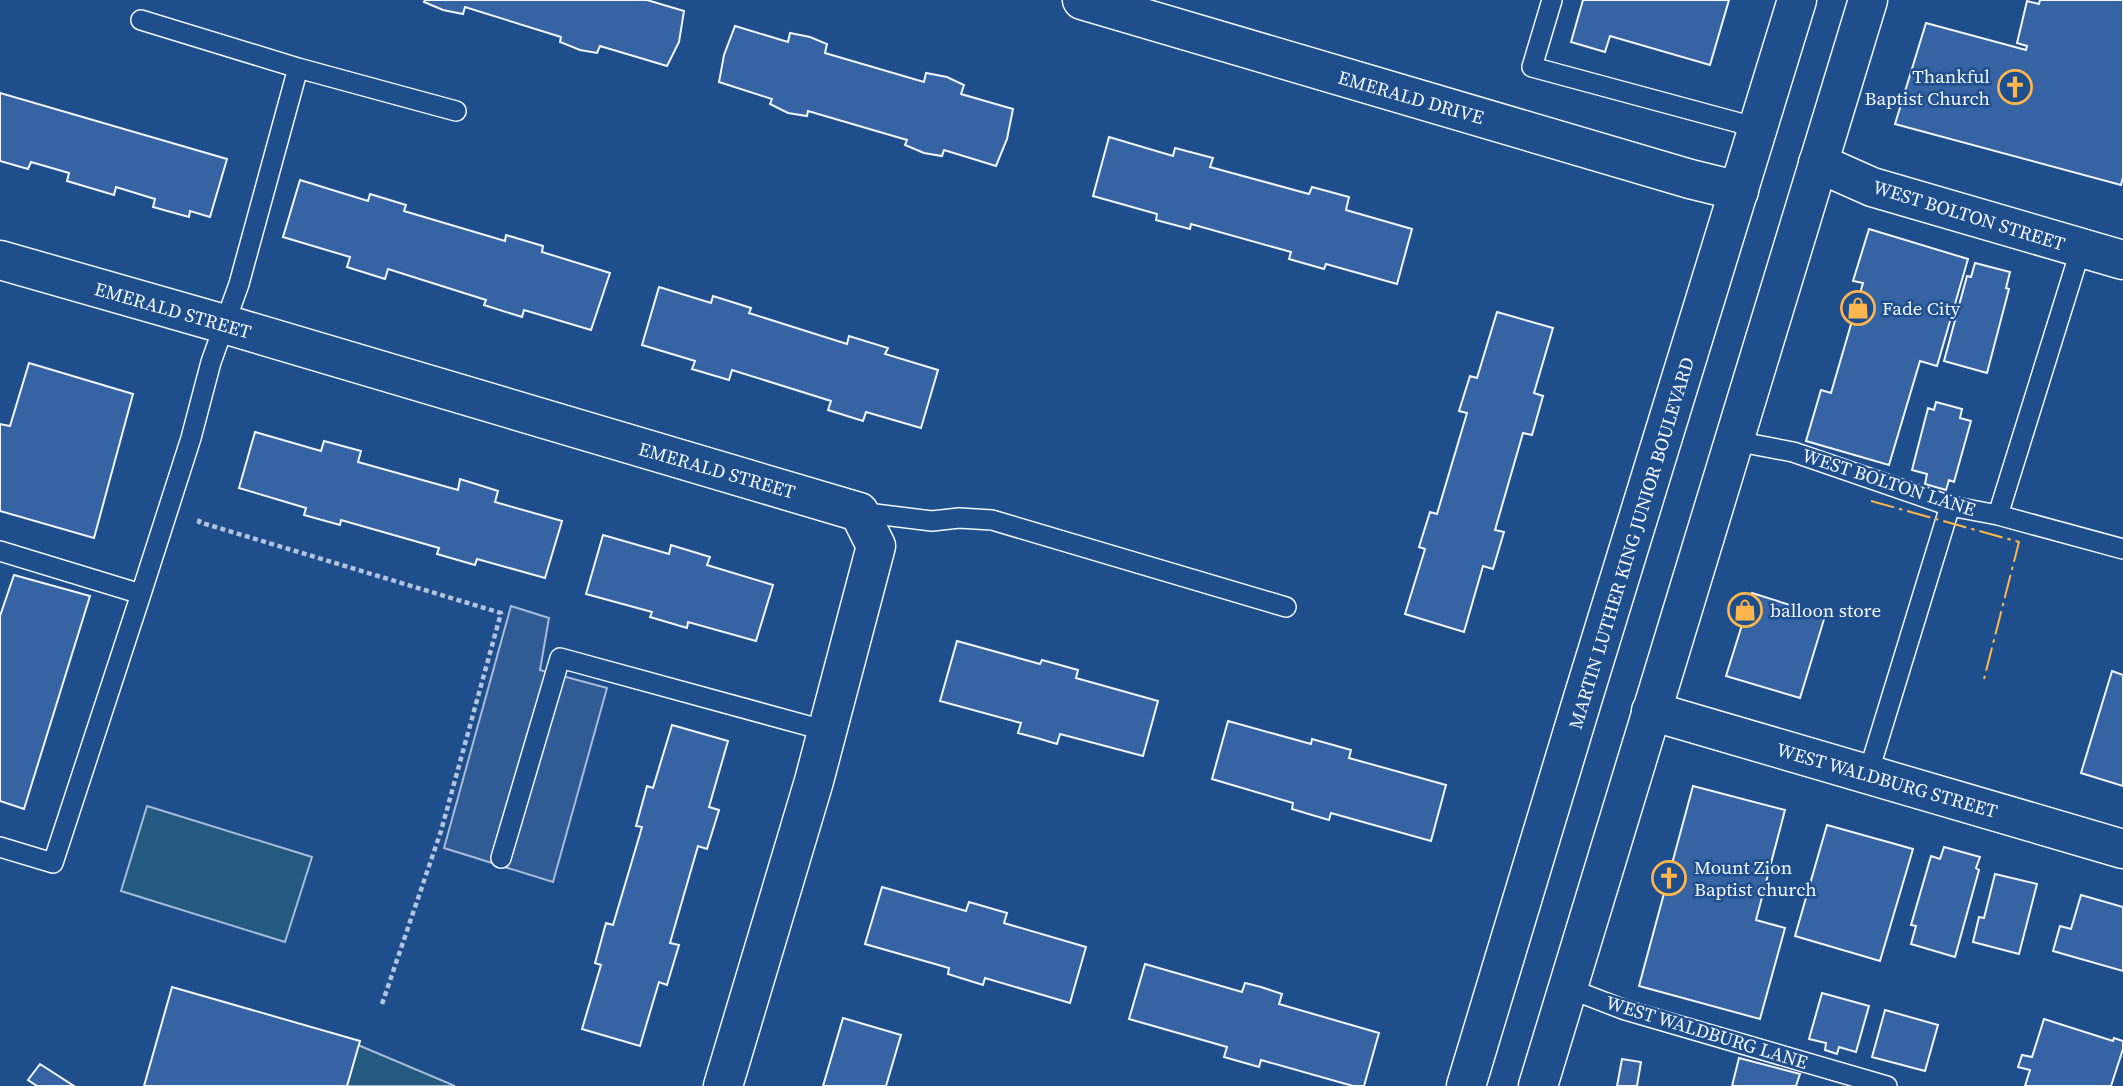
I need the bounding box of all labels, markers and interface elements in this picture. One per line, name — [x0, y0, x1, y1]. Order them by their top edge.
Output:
place label: Thankful Baptist Church — [1864, 63, 1990, 111]
street label: EMERALD DRIVE — [1335, 64, 1487, 130]
church icon: Thankful Baptist Church — [1996, 68, 2034, 106]
street label: WEST BOLTON STREET — [1870, 173, 2069, 257]
street label: EMERALD STREET — [92, 275, 255, 345]
shop icon: Fade City — [1839, 289, 1877, 327]
place label: Fade City — [1882, 295, 1961, 321]
street label: MARTIN LUTHER KING JUNIOR BOULEVARD — [1562, 354, 1700, 732]
street label: EMERALD STREET — [636, 435, 799, 505]
street label: WEST BOLTON LANE — [1799, 442, 1979, 522]
shop icon: balloon store — [1726, 591, 1764, 629]
place label: balloon store — [1770, 597, 1881, 623]
street label: WEST WALDBURG STREET — [1773, 736, 2001, 824]
place label: Mount Zion Baptist church — [1694, 854, 1817, 902]
church icon: Mount Zion Baptist church — [1650, 859, 1688, 897]
street label: WEST WALDBURG LANE — [1603, 989, 1811, 1075]

